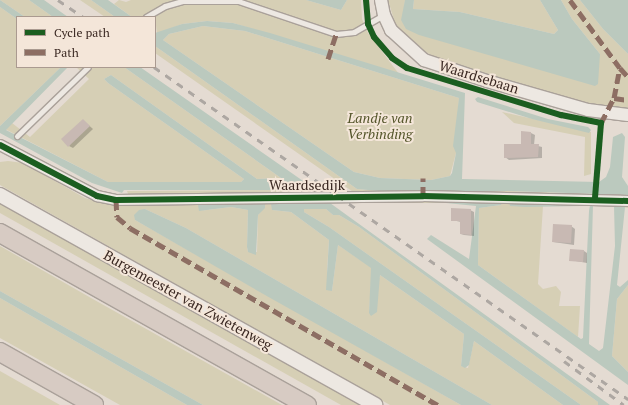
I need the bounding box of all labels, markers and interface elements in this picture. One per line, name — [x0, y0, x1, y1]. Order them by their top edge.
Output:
legend — [16, 16, 156, 68]
text: Cycle path — [54, 25, 110, 40]
text: Path — [54, 45, 79, 60]
street label: Waardsebaan — [437, 57, 521, 97]
park label: Landje van Verbinding — [347, 110, 413, 142]
street label: Waardsedijk — [269, 177, 345, 193]
street label: Burgemeester van Zwietenweg — [101, 247, 275, 353]

